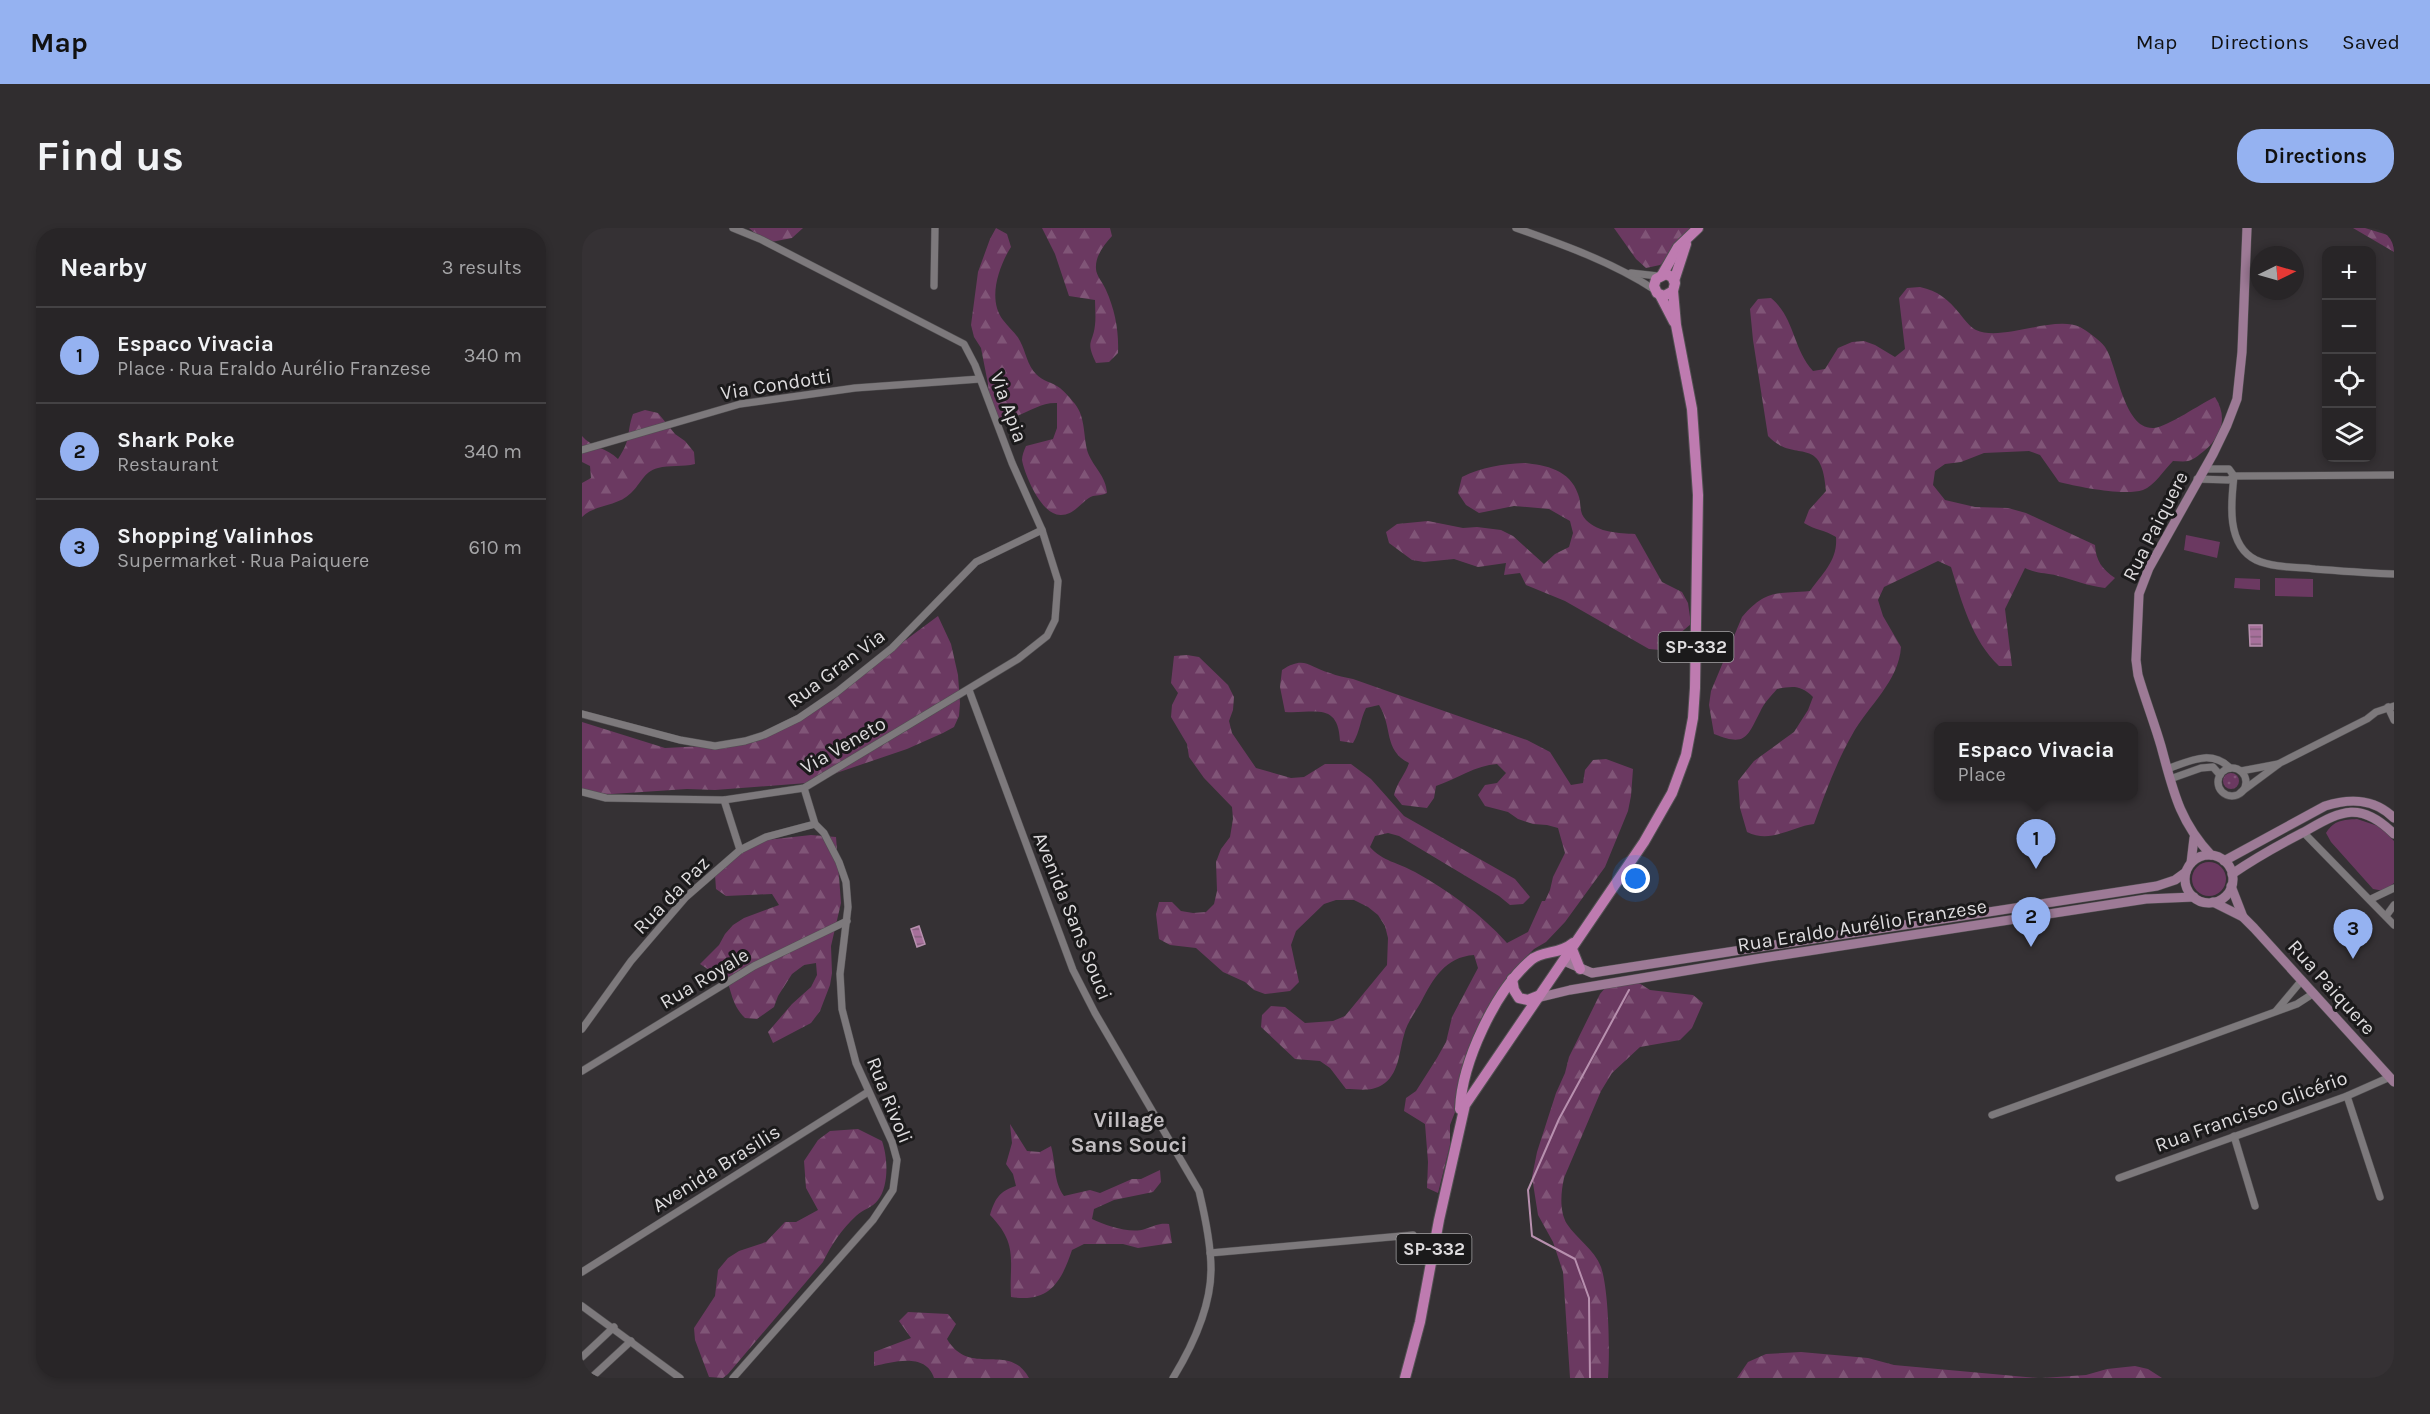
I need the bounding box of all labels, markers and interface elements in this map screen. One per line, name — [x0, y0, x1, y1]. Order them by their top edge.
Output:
text: Map — [30, 26, 88, 59]
text: Map — [2136, 30, 2177, 54]
text: Directions — [2210, 30, 2309, 54]
text: Saved — [2342, 30, 2400, 54]
button: Directions — [2237, 129, 2394, 183]
text: Find us — [36, 131, 184, 181]
north arrow — [2250, 246, 2304, 300]
map controls — [2322, 246, 2376, 462]
button: + — [2322, 246, 2376, 300]
text: Nearby — [60, 252, 147, 283]
text: 3 results — [442, 256, 522, 279]
button: − — [2322, 300, 2376, 354]
text: Espaco Vivacia — [117, 331, 274, 357]
text: 1 — [76, 344, 83, 367]
text: 340 m — [464, 344, 522, 367]
button: locate — [2322, 354, 2376, 408]
text: Place · Rua Eraldo Aurélio Franzese — [117, 357, 431, 380]
street label: Via Condotti — [719, 364, 833, 405]
street label: Via Apia — [985, 369, 1032, 445]
button: layers — [2322, 408, 2376, 462]
text: Shark Poke — [117, 427, 235, 453]
text: 2 — [73, 440, 86, 463]
text: 340 m — [464, 440, 522, 463]
text: Restaurant — [117, 453, 219, 476]
street label: Rua Paiquere — [2118, 468, 2193, 585]
text: Shopping Valinhos — [117, 523, 314, 549]
text: 3 — [73, 536, 86, 559]
text: 610 m — [469, 536, 522, 559]
text: Supermarket · Rua Paiquere — [117, 549, 369, 572]
street label: Rua Gran Via — [783, 624, 890, 713]
road number: SP-332 — [1658, 632, 1734, 662]
street label: Via Veneto — [797, 712, 890, 779]
popup — [1934, 722, 2138, 800]
text: Espaco Vivacia — [1958, 737, 2114, 763]
text: Place — [1958, 763, 2006, 786]
pin: 1 — [2016, 820, 2056, 869]
street label: Avenida Sans Souci — [1028, 829, 1117, 1003]
street label: Rua da Paz — [629, 852, 714, 939]
your location — [1621, 864, 1650, 893]
street label: Rua Eraldo Aurélio Franzese — [1736, 894, 1989, 957]
pin: 2 — [2012, 898, 2050, 947]
pin: 3 — [2334, 910, 2372, 959]
street label: Rua Paiquere — [2283, 935, 2380, 1040]
street label: Rua Royale — [656, 943, 753, 1014]
street label: Rua Rivoli — [862, 1054, 917, 1147]
street label: Rua Francisco Glicério — [2152, 1066, 2350, 1157]
district label: Village Sans Souci — [1071, 1107, 1187, 1158]
street label: Avenida Brasilis — [648, 1120, 784, 1217]
road number: SP-332 — [1396, 1234, 1472, 1264]

